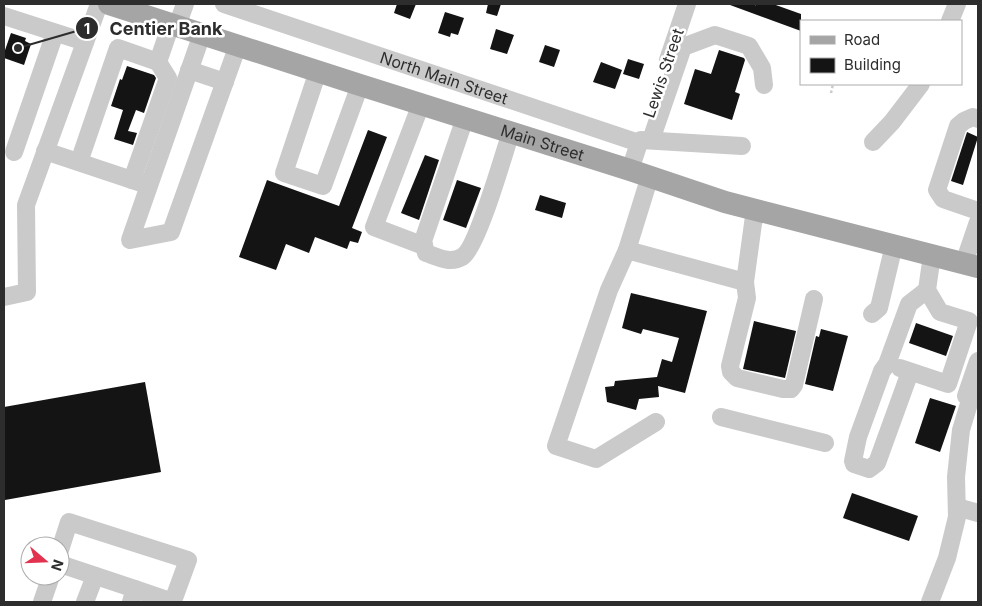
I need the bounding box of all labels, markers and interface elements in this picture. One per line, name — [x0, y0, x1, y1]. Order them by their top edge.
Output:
callout: Centier Bank — [74, 12, 232, 45]
text: Centier Bank — [109, 18, 223, 39]
text: 1 — [84, 19, 90, 38]
legend — [800, 20, 962, 85]
street label: Lewis Street — [638, 26, 688, 120]
text: Road — [844, 30, 880, 49]
street label: North Main Street — [377, 47, 510, 108]
text: Building — [844, 55, 901, 74]
street label: Main Street — [498, 120, 587, 165]
north arrow — [20, 536, 70, 586]
text: N — [48, 558, 68, 573]

